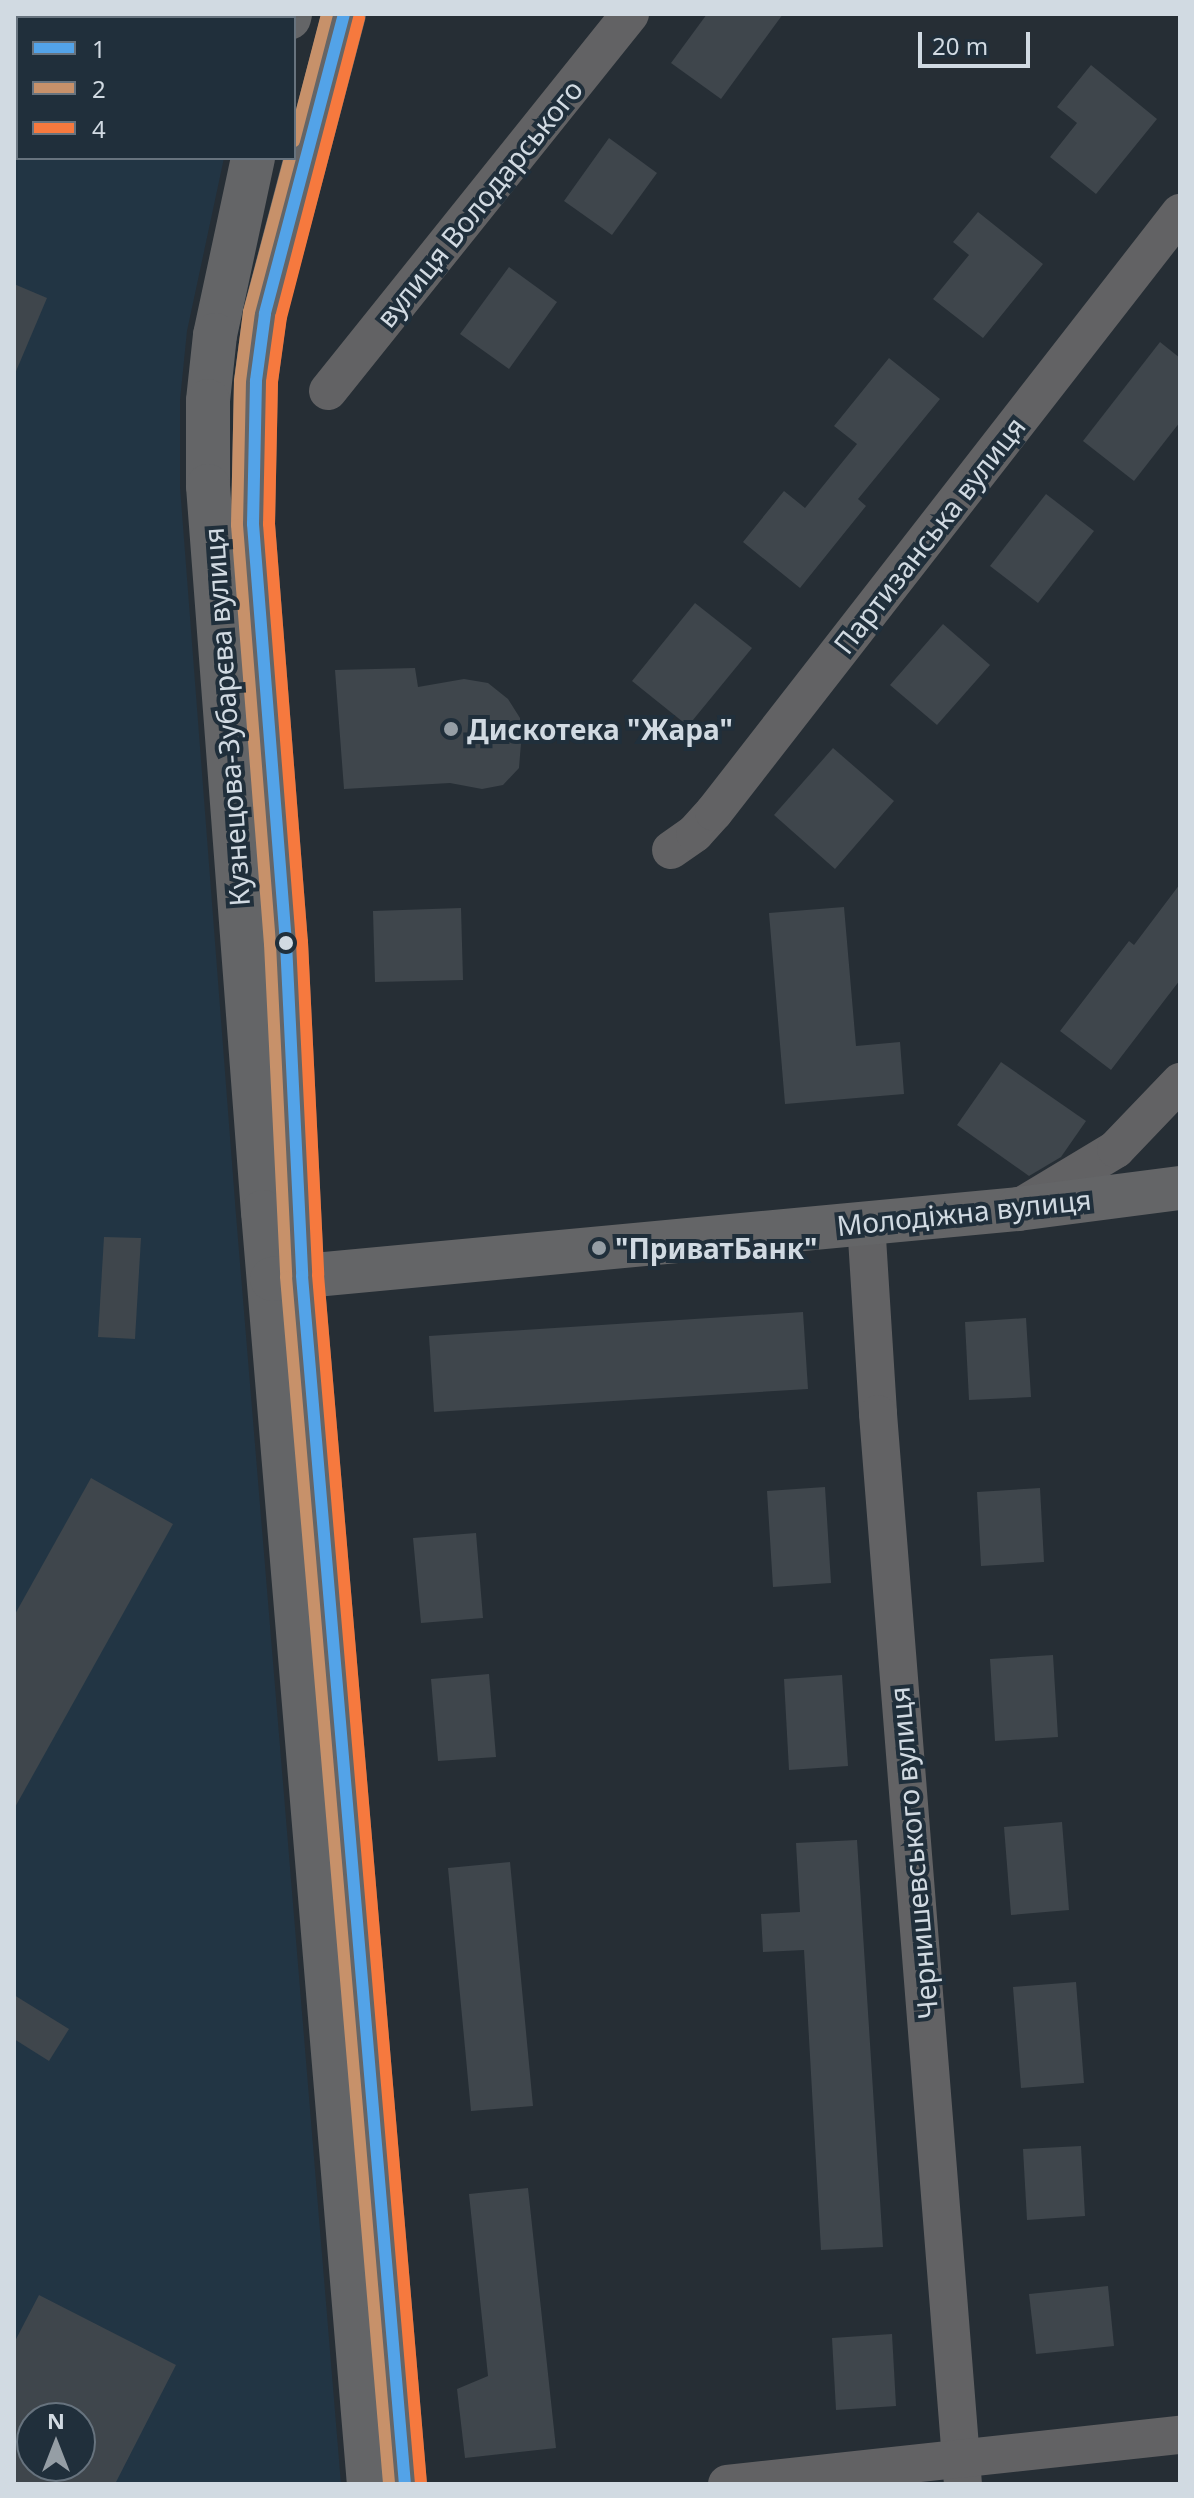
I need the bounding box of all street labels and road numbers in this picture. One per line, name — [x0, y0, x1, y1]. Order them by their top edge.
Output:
street label: вулиця Володарського — [369, 73, 589, 333]
street label: Партизанська вулиця — [826, 410, 1032, 660]
street label: Кузнецова-Зубарєва вулиця — [196, 527, 256, 907]
street label: Молодіжна вулиця — [835, 1182, 1093, 1242]
street label: Чернишевського вулиця — [882, 1685, 944, 2021]

